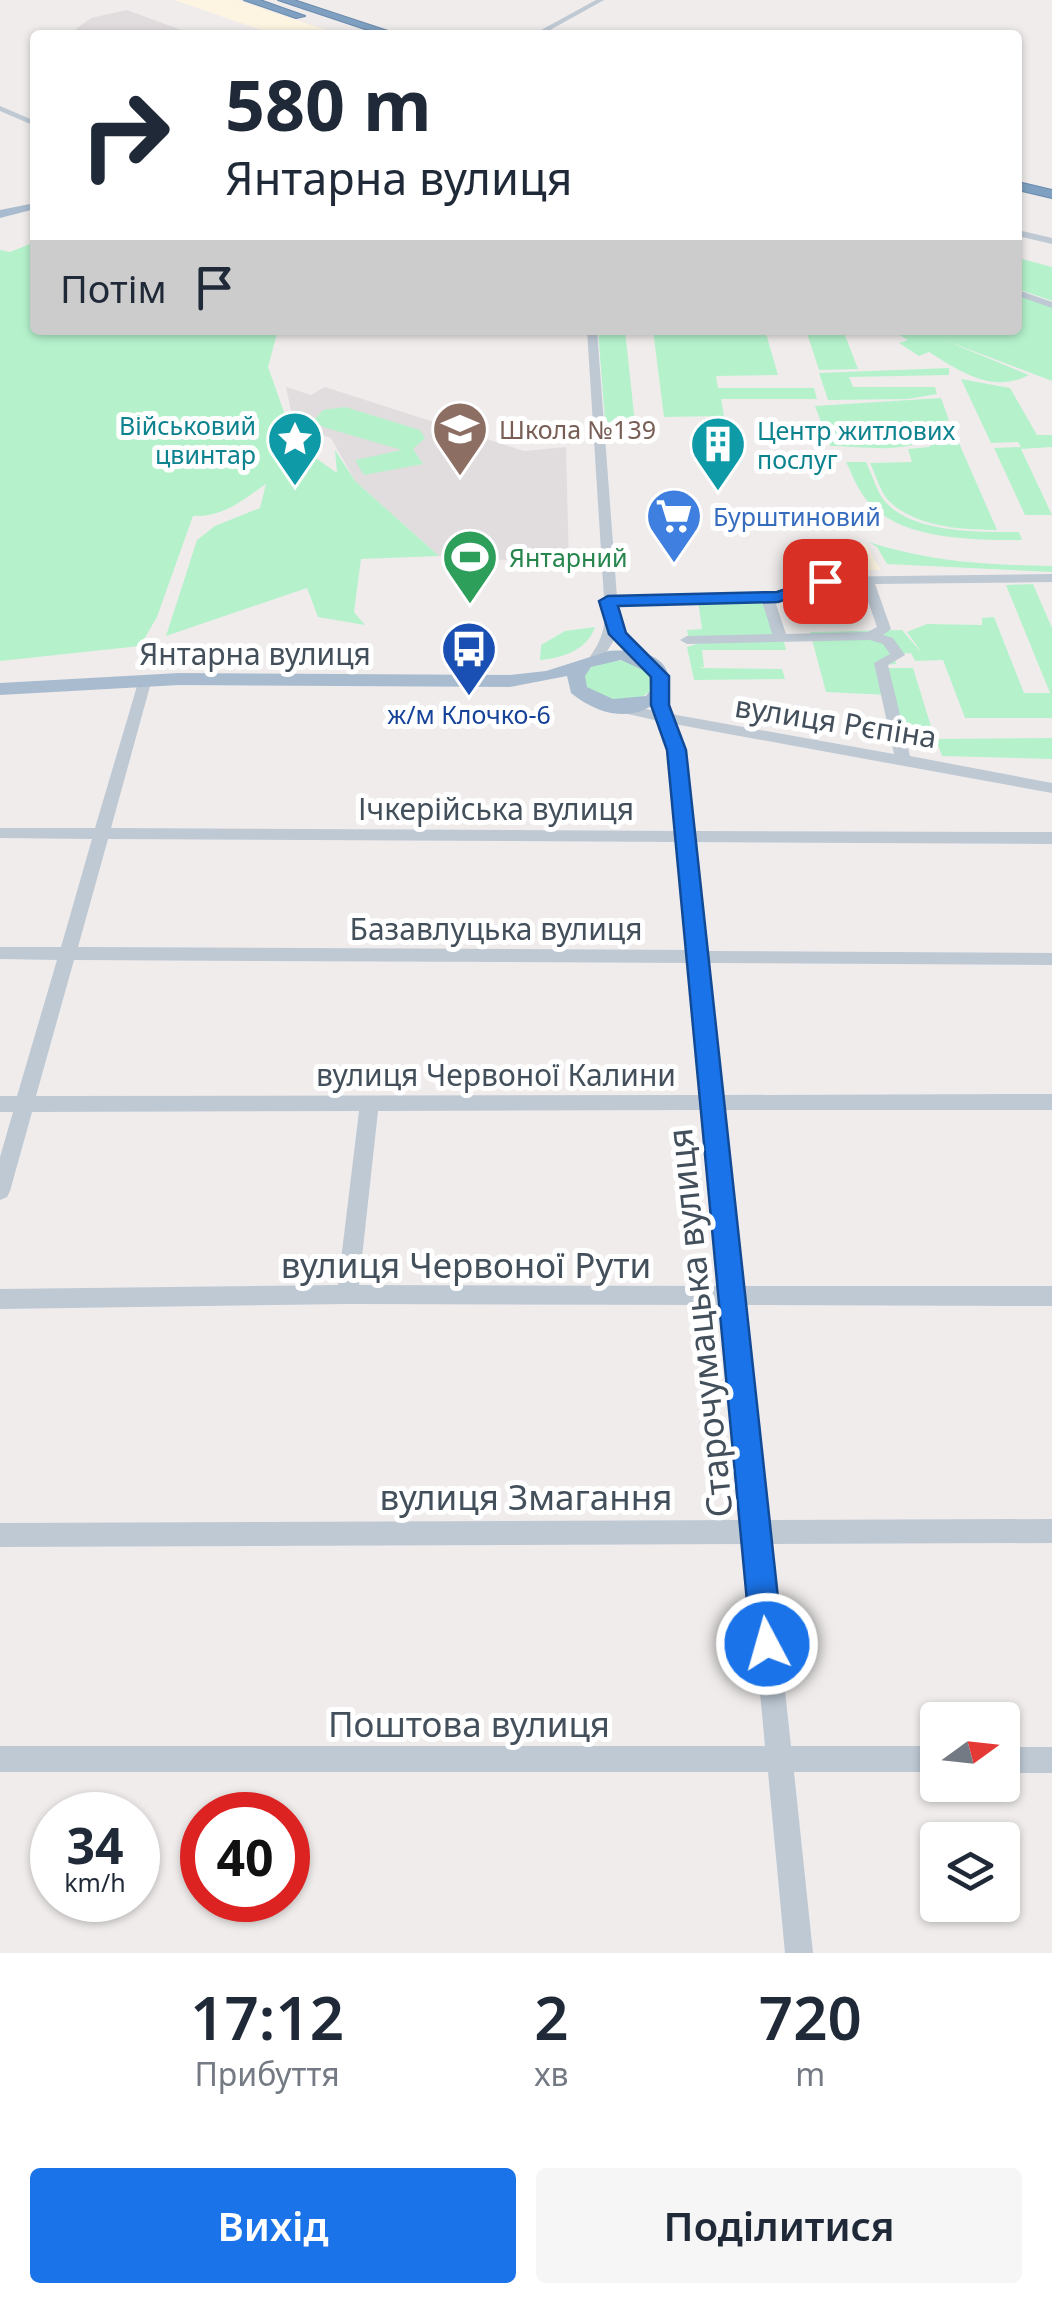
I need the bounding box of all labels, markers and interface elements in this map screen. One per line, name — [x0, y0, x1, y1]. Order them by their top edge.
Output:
text: 580 m — [225, 56, 432, 152]
icon: right — [60, 70, 190, 200]
text: Янтарна вулиця — [225, 147, 572, 208]
icon: arrive — [187, 260, 242, 315]
text: Потім — [60, 262, 167, 314]
school or university icon: Школа №139 — [430, 399, 490, 478]
place label: Військовий цвинтар — [119, 408, 256, 471]
place icon: Військовий цвинтар — [265, 409, 325, 488]
place label: Школа №139 — [499, 412, 656, 446]
place label: Центр житлових послуг — [757, 413, 955, 476]
building icon: Центр житлових послуг — [688, 414, 748, 493]
supermarket icon: Бурштиновий — [644, 486, 704, 565]
place label: Бурштиновий — [713, 499, 881, 533]
sports icon: Янтарний — [440, 527, 500, 606]
pin — [783, 539, 868, 624]
place label: Янтарний — [509, 540, 627, 574]
icon: arrive — [798, 554, 853, 609]
bus stop icon: ж/м Клочко-6 — [439, 619, 499, 698]
street label: Янтарна вулиця — [139, 633, 371, 674]
street label: вулиця Рєпіна — [732, 685, 940, 757]
place label: ж/м Клочко-6 — [387, 697, 551, 731]
street label: Ічкерійська вулиця — [358, 788, 634, 829]
street label: Базавлуцька вулиця — [349, 908, 643, 949]
street label: вулиця Червоної Калини — [316, 1054, 676, 1095]
street label: Старочумацька вулиця — [655, 1126, 743, 1520]
street label: вулиця Червоної Рути — [281, 1241, 651, 1288]
street label: вулиця Змагання — [380, 1473, 672, 1520]
position arrow — [715, 1592, 819, 1696]
street label: Поштова вулиця — [328, 1700, 610, 1747]
north arrow — [920, 1702, 1020, 1802]
map controls — [920, 1702, 1020, 1922]
speed limit sign: 40 — [180, 1792, 310, 1922]
text: 34 — [66, 1811, 124, 1879]
button: layers — [920, 1822, 1020, 1922]
text: km/h — [64, 1865, 126, 1899]
text: 17:12 — [190, 1976, 344, 2058]
text: 2 — [534, 1976, 569, 2058]
text: 720 — [759, 1976, 862, 2058]
text: Прибуття — [194, 2052, 340, 2095]
text: хв — [534, 2052, 569, 2095]
text: m — [795, 2052, 825, 2095]
button: Вихід — [30, 2168, 516, 2283]
button: Поділитися — [536, 2168, 1022, 2283]

